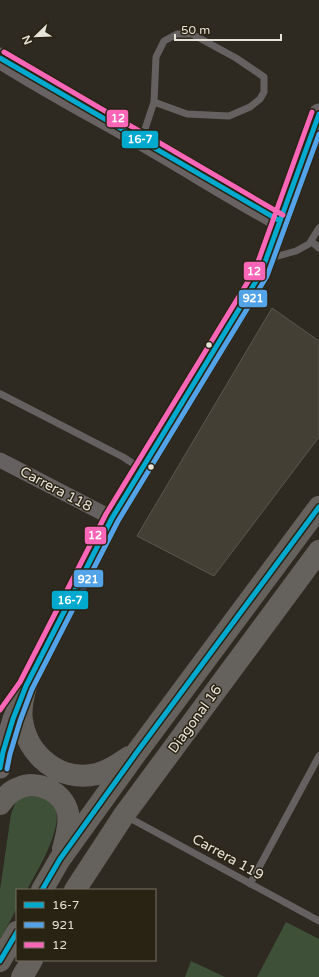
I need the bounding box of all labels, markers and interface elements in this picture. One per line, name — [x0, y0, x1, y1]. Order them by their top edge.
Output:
north arrow — [16, 16, 56, 56]
scale bar — [175, 16, 281, 42]
text: 50 m — [181, 23, 210, 37]
text: N — [20, 33, 35, 46]
line badge: 12 — [106, 109, 129, 128]
text: 12 — [111, 112, 125, 125]
line badge: 16-7 — [121, 130, 159, 149]
text: 16-7 — [128, 133, 153, 146]
line badge: 12 — [243, 261, 266, 281]
text: 12 — [247, 265, 261, 278]
line badge: 921 — [238, 289, 268, 308]
text: 921 — [243, 292, 263, 305]
unlabelled marker — [204, 340, 214, 350]
unlabelled marker — [146, 462, 156, 472]
street label: Carrera 118 — [17, 463, 95, 515]
line badge: 12 — [84, 526, 107, 545]
text: 12 — [88, 529, 102, 542]
line badge: 921 — [73, 569, 104, 588]
text: 921 — [78, 573, 98, 586]
line badge: 16-7 — [51, 590, 89, 610]
text: 16-7 — [58, 594, 83, 607]
street label: Diagonal 16 — [165, 681, 226, 756]
street label: Carrera 119 — [189, 830, 267, 884]
legend — [16, 889, 156, 961]
text: 16-7 — [52, 898, 79, 912]
text: 921 — [52, 918, 75, 932]
text: 12 — [52, 938, 67, 952]

